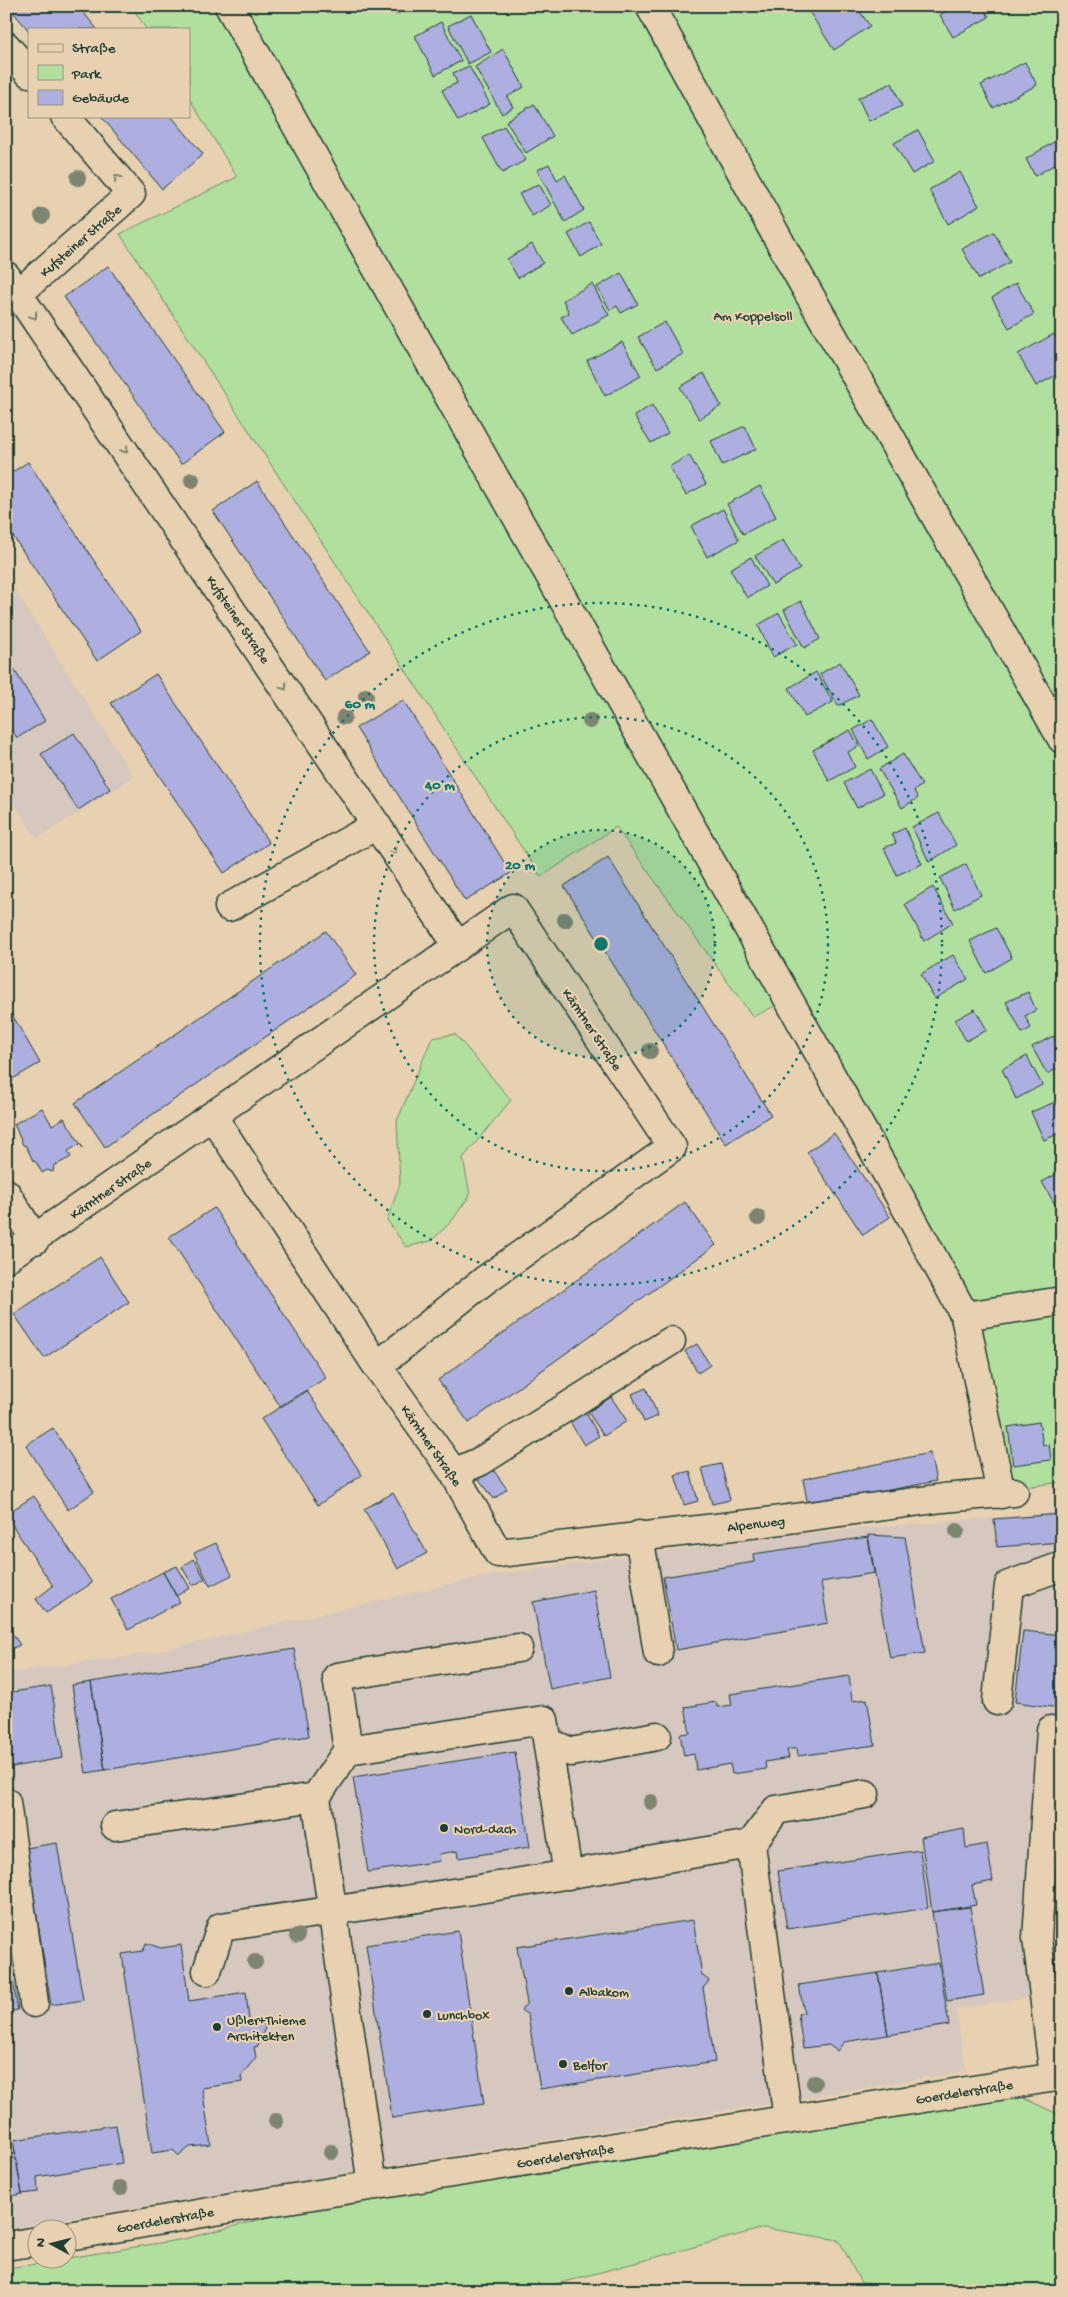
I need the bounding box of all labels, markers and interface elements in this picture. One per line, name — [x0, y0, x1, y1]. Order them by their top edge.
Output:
legend — [28, 28, 190, 118]
text: Straße — [72, 40, 116, 58]
text: Park — [71, 66, 102, 84]
text: Gebäude — [72, 90, 129, 108]
one-way arrow — [114, 174, 123, 183]
street label: Kufsteiner Straße — [37, 201, 126, 282]
park label: Am Koppelsoll — [713, 309, 793, 326]
one-way arrow — [28, 310, 37, 319]
one-way arrow — [119, 445, 128, 454]
street label: Kufsteiner Straße — [201, 573, 273, 668]
one-way arrow — [278, 681, 287, 691]
text: 60 m — [345, 696, 376, 714]
text: 40 m — [424, 777, 455, 795]
one-way arrow — [388, 845, 398, 854]
text: 20 m — [505, 857, 535, 875]
centre of rings — [592, 935, 610, 953]
street label: Kärntner Straße — [557, 986, 625, 1075]
street label: Kärntner Straße — [67, 1155, 156, 1224]
street label: Kärntner Straße — [396, 1402, 465, 1491]
street label: Alpenweg — [726, 1513, 786, 1537]
marker: Nord-dach — [438, 1822, 450, 1834]
place label: Nord-dach — [454, 1822, 517, 1839]
marker: Albakom — [563, 1985, 575, 1997]
place label: Albakom — [579, 1985, 629, 2002]
marker: Lunchbox — [421, 2008, 433, 2020]
place label: Lunchbox — [437, 2008, 490, 2025]
place label: Ußler+Thieme Architekten — [227, 2013, 307, 2046]
marker: Ußler+Thieme Architekten — [211, 2021, 223, 2033]
marker: Belfor — [557, 2058, 569, 2070]
place label: Belfor — [572, 2058, 608, 2075]
street label: Goerdelerstraße — [915, 2077, 1015, 2110]
street label: Goerdelerstraße — [516, 2141, 616, 2174]
street label: Goerdelerstraße — [116, 2204, 216, 2238]
north arrow — [28, 2220, 78, 2270]
text: N — [33, 2237, 51, 2248]

